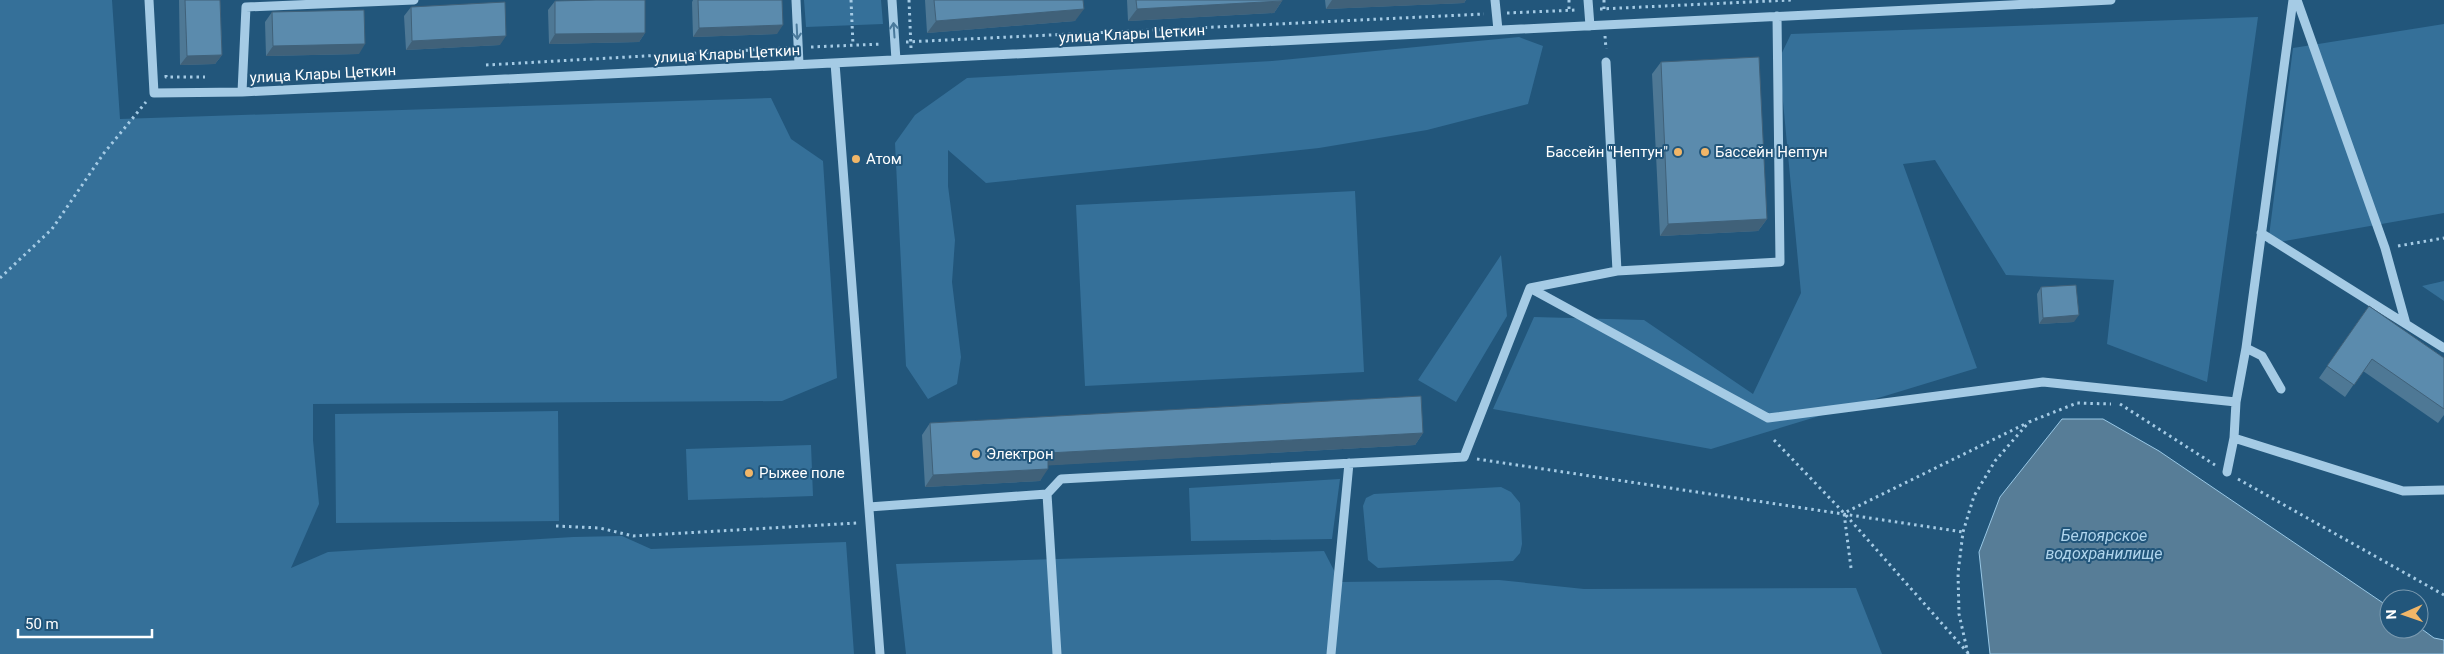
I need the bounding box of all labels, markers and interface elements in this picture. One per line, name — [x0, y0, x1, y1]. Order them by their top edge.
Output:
street label: улица Клары Цеткин — [1058, 21, 1206, 47]
one-way arrow — [889, 22, 899, 38]
one-way arrow — [793, 24, 802, 40]
street label: улица Клары Цеткин — [653, 41, 801, 67]
street label: улица Клары Цеткин — [249, 61, 397, 87]
place label: Бассейн "Нептун" — [1546, 143, 1668, 161]
place label: Бассейн Нептун — [1715, 143, 1828, 161]
marker: Бассейн "Нептун" — [1672, 146, 1684, 158]
marker: Бассейн Нептун — [1699, 146, 1711, 158]
place label: Атом — [866, 150, 902, 168]
marker: Атом — [850, 153, 862, 165]
place label: Электрон — [986, 445, 1054, 463]
marker: Электрон — [970, 448, 982, 460]
place label: Рыжее поле — [759, 464, 845, 482]
marker: Рыжее поле — [743, 467, 755, 479]
water label: Белоярское водохранилище — [2045, 526, 2163, 563]
north arrow — [2379, 589, 2429, 639]
scale bar — [18, 606, 151, 638]
text: N — [2383, 609, 2399, 620]
text: 50 m — [25, 615, 59, 633]

